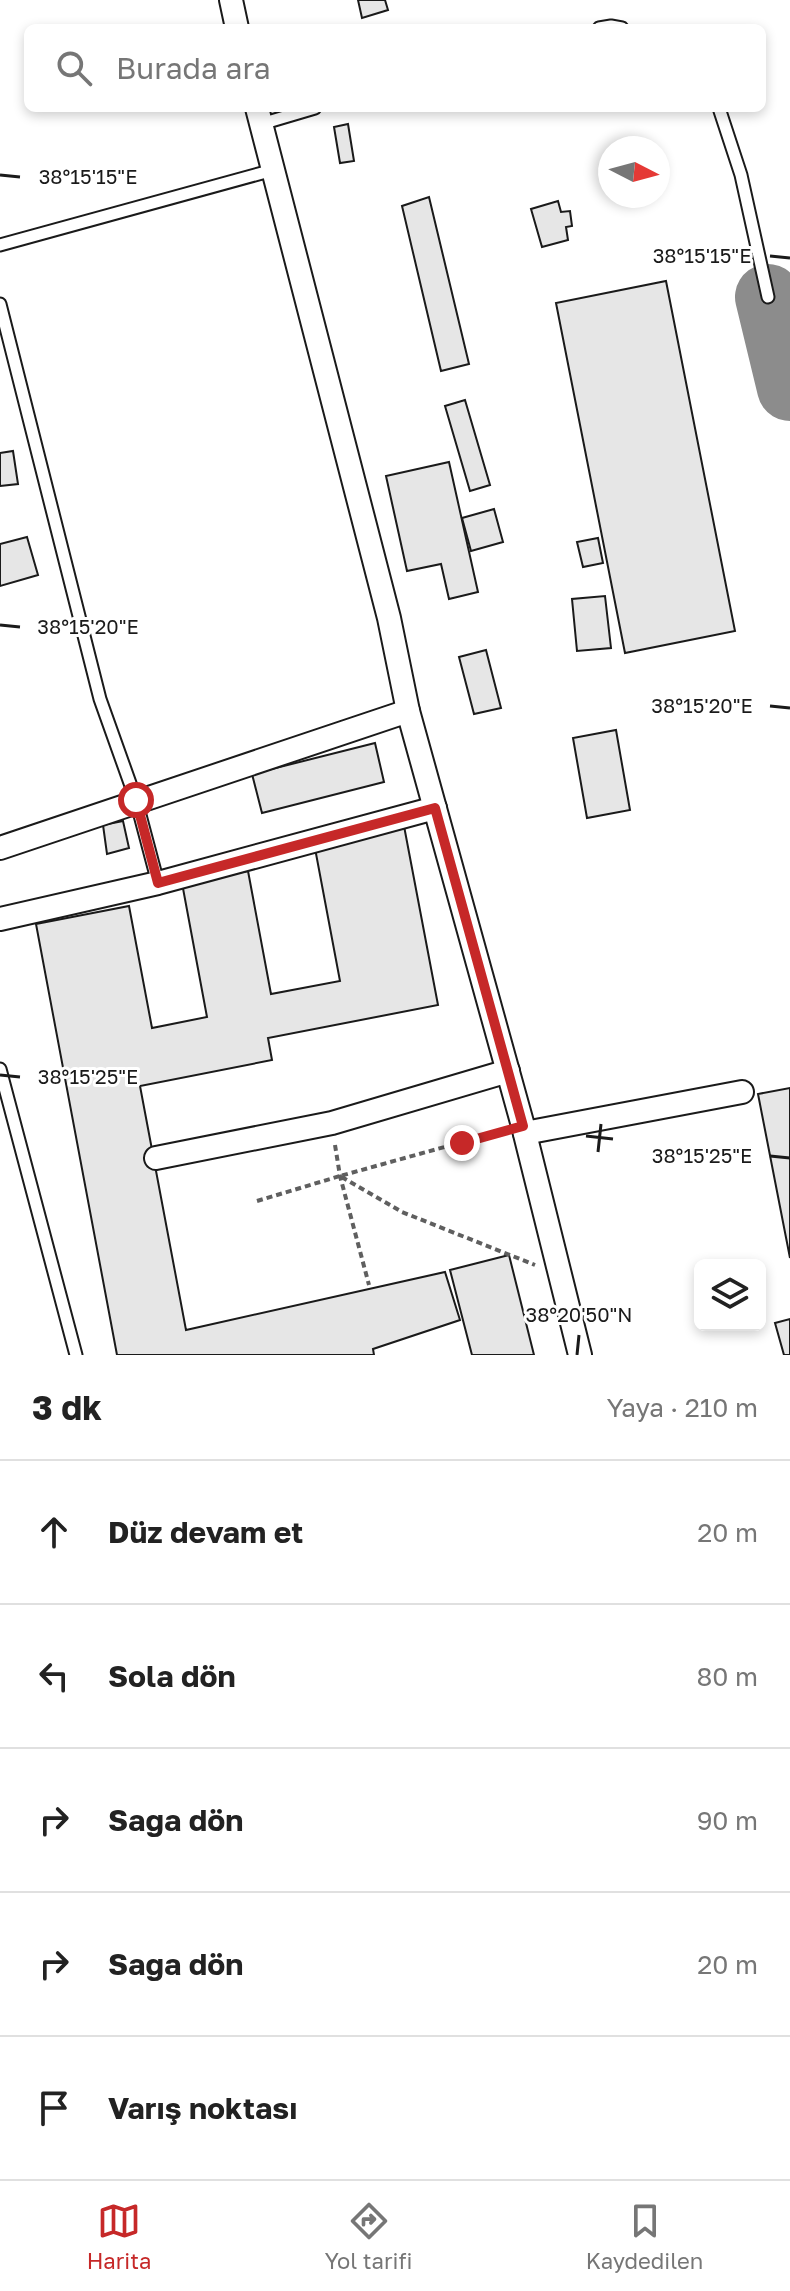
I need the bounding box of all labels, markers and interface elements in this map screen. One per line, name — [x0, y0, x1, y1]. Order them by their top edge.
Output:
search box — [24, 24, 766, 112]
icon: search — [52, 46, 96, 90]
text: Burada ara — [116, 50, 271, 86]
north arrow — [598, 136, 670, 208]
text: 38°15'15"E — [39, 164, 137, 188]
text: 38°15'15"E — [653, 243, 751, 267]
text: 38°15'20"E — [37, 614, 139, 638]
text: 38°15'20"E — [651, 693, 753, 717]
route start — [118, 782, 154, 818]
text: 38°15'25"E — [38, 1064, 138, 1088]
route end — [444, 1125, 480, 1161]
text: 38°15'25"E — [652, 1143, 752, 1167]
map controls — [694, 1259, 766, 1331]
button: layers — [694, 1259, 766, 1331]
text: 38°20'50"N — [525, 1302, 633, 1326]
text: 3 dk — [32, 1387, 102, 1427]
text: Yaya · 210 m — [607, 1392, 758, 1423]
icon: ahead — [32, 1510, 76, 1554]
text: Düz devam et — [108, 1514, 303, 1550]
text: 20 m — [697, 1517, 758, 1548]
icon: left — [32, 1654, 76, 1698]
text: Sola dön — [108, 1658, 236, 1694]
text: 80 m — [697, 1661, 758, 1692]
icon: right — [32, 1798, 76, 1842]
text: Sağa dön — [108, 1802, 243, 1838]
text: 90 m — [697, 1805, 758, 1836]
icon: right — [32, 1942, 76, 1986]
text: Sağa dön — [108, 1946, 243, 1982]
text: 20 m — [697, 1949, 758, 1980]
icon: arrive — [32, 2086, 76, 2130]
text: Varış noktası — [108, 2090, 297, 2126]
tab: Harita — [87, 2199, 151, 2274]
tab: Yol tarifi — [325, 2199, 412, 2274]
tab: Kaydedilen — [586, 2199, 703, 2274]

